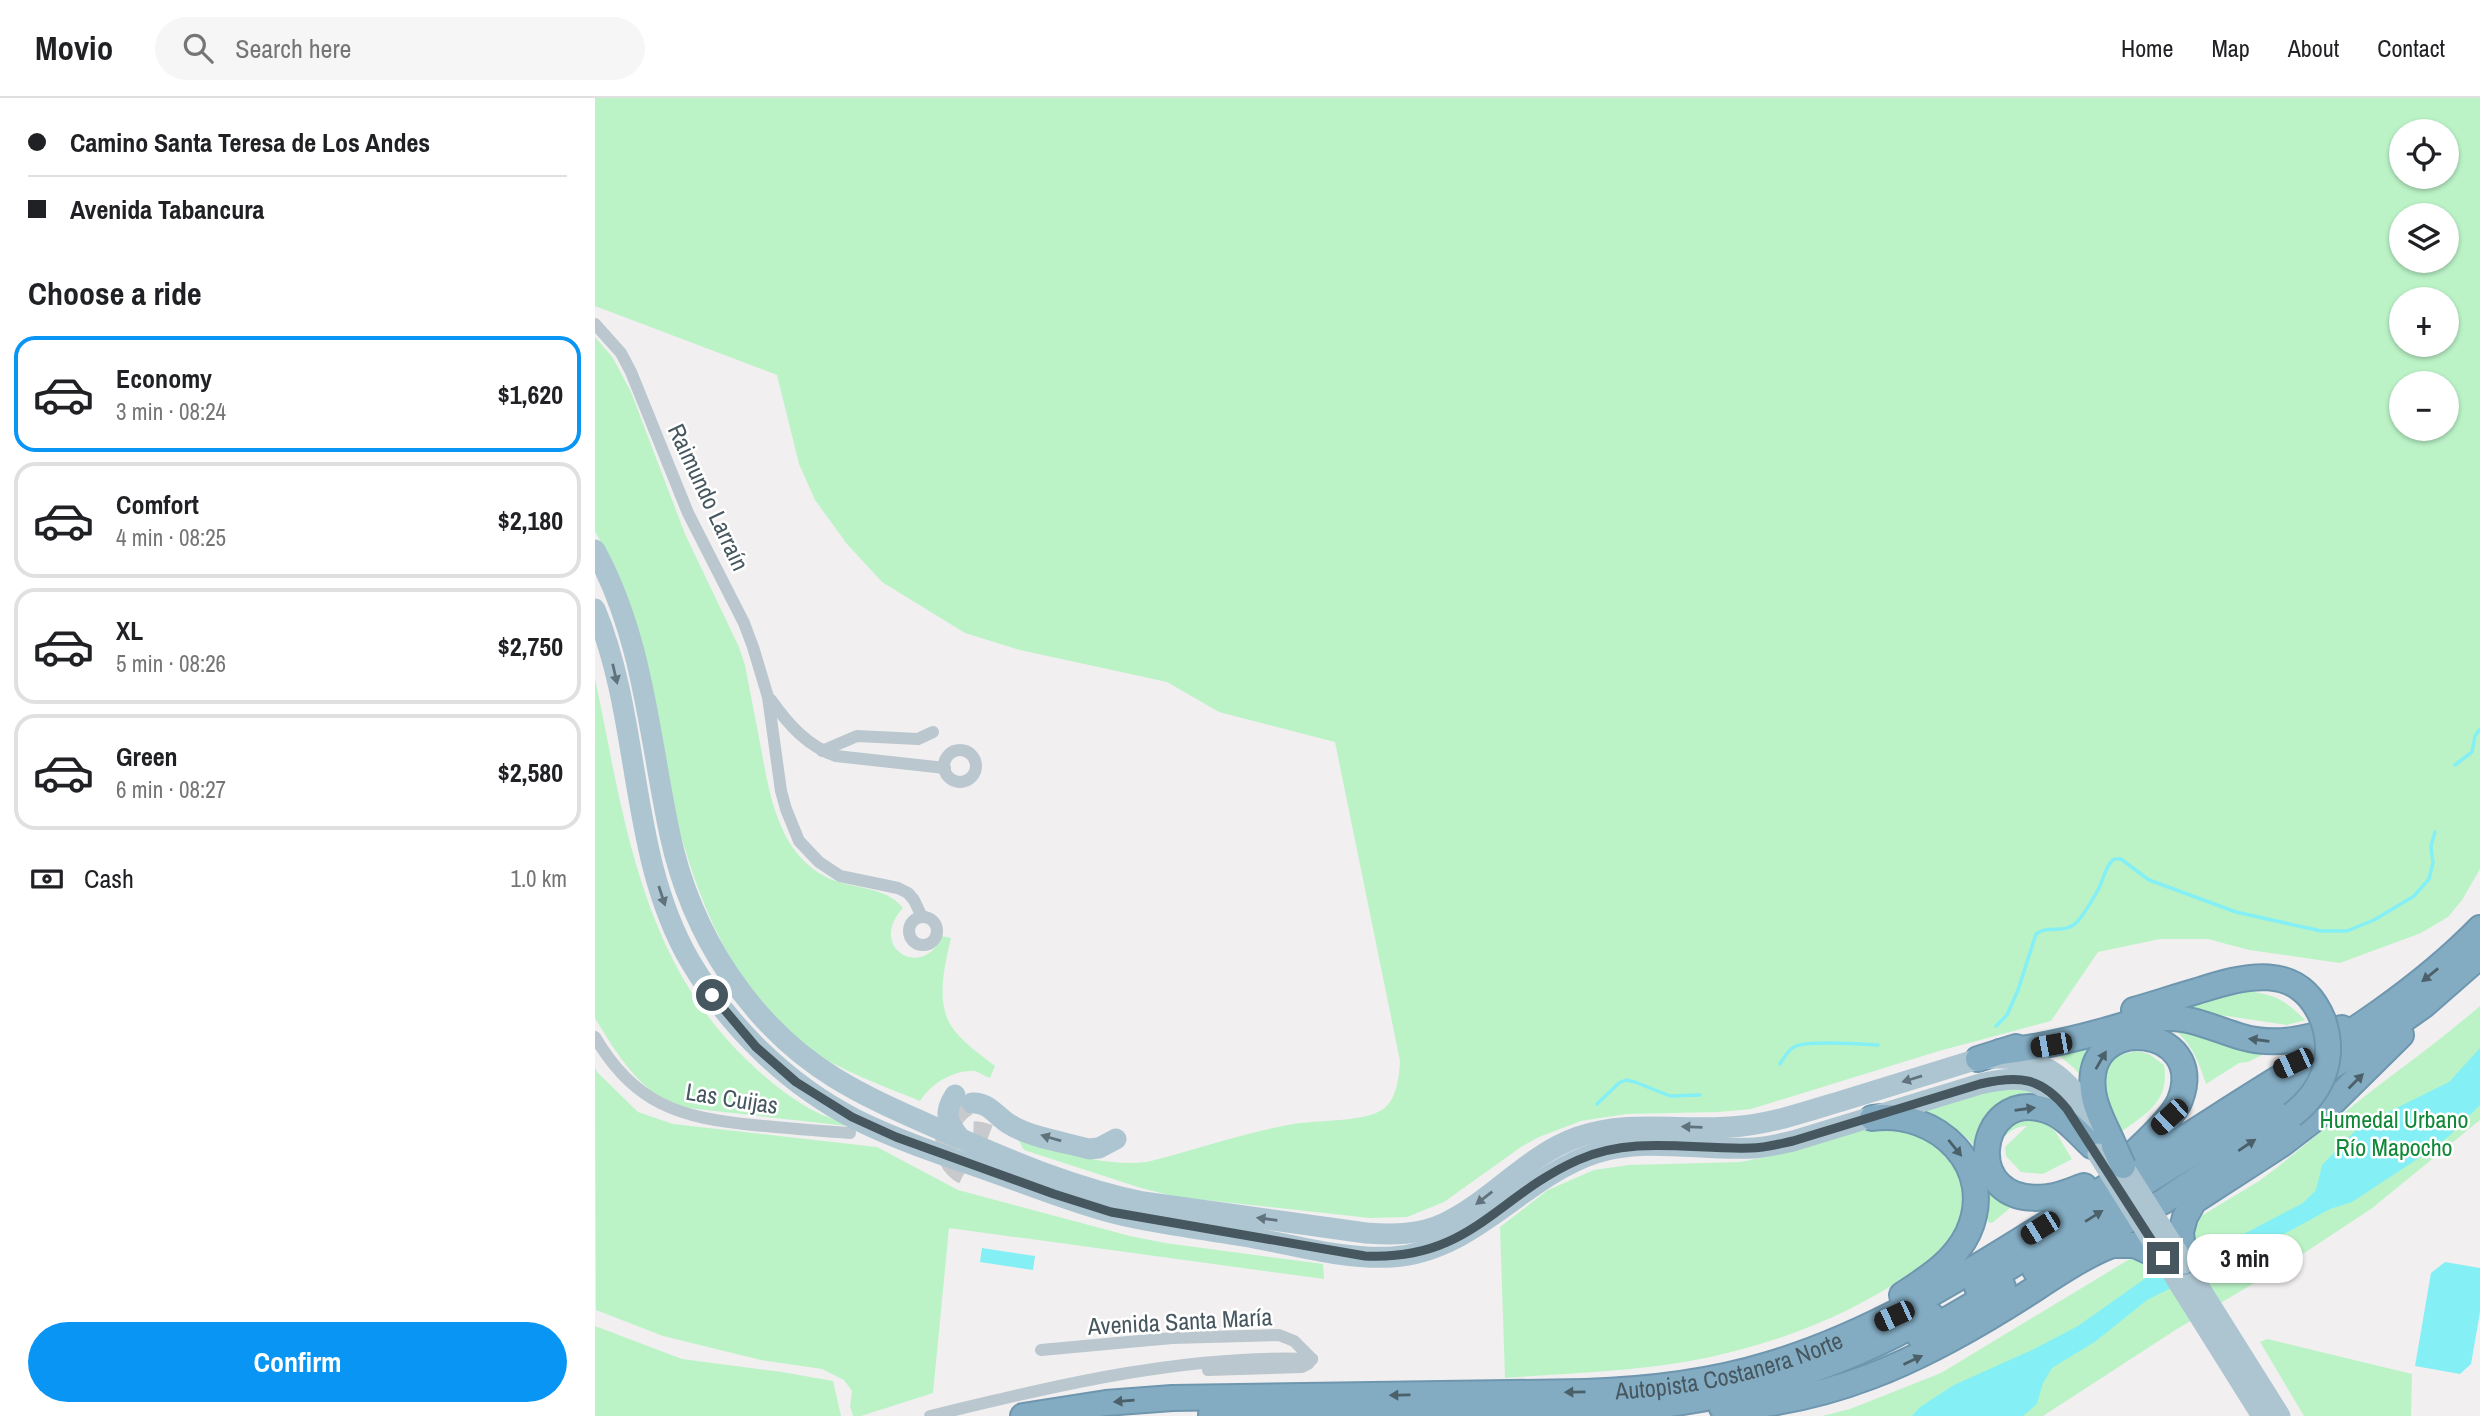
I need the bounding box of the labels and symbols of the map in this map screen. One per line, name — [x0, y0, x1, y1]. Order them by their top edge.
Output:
street label: Raimundo Larraín — [661, 418, 757, 576]
one-way arrow — [610, 663, 621, 685]
one-way arrow — [657, 886, 668, 907]
one-way arrow — [2422, 967, 2440, 982]
route start — [696, 979, 728, 1011]
car — [2029, 1031, 2074, 1059]
one-way arrow — [2248, 1034, 2270, 1045]
car — [2270, 1045, 2317, 1081]
one-way arrow — [2095, 1050, 2107, 1069]
one-way arrow — [2348, 1073, 2364, 1089]
street label: Las Cuijas — [684, 1075, 780, 1121]
one-way arrow — [1902, 1075, 1923, 1085]
car — [2147, 1095, 2192, 1139]
park label: Humedal Urbano Río Mapocho — [2320, 1103, 2468, 1163]
one-way arrow — [2014, 1104, 2036, 1115]
one-way arrow — [1680, 1122, 1702, 1133]
one-way arrow — [1040, 1133, 1061, 1143]
one-way arrow — [1948, 1138, 1963, 1156]
one-way arrow — [2238, 1138, 2256, 1152]
one-way arrow — [1475, 1190, 1493, 1204]
car — [2017, 1208, 2064, 1248]
one-way arrow — [2084, 1209, 2104, 1222]
one-way arrow — [1256, 1214, 1278, 1225]
callout: 3 min — [2187, 1234, 2303, 1282]
route end — [2147, 1242, 2179, 1274]
car — [1871, 1298, 1918, 1334]
street label: Avenida Santa María — [1086, 1300, 1273, 1342]
street label: Autopista Costanera Norte — [1613, 1324, 1847, 1407]
one-way arrow — [1903, 1354, 1923, 1366]
one-way arrow — [1564, 1387, 1586, 1398]
one-way arrow — [1389, 1389, 1411, 1401]
one-way arrow — [1113, 1396, 1135, 1407]

